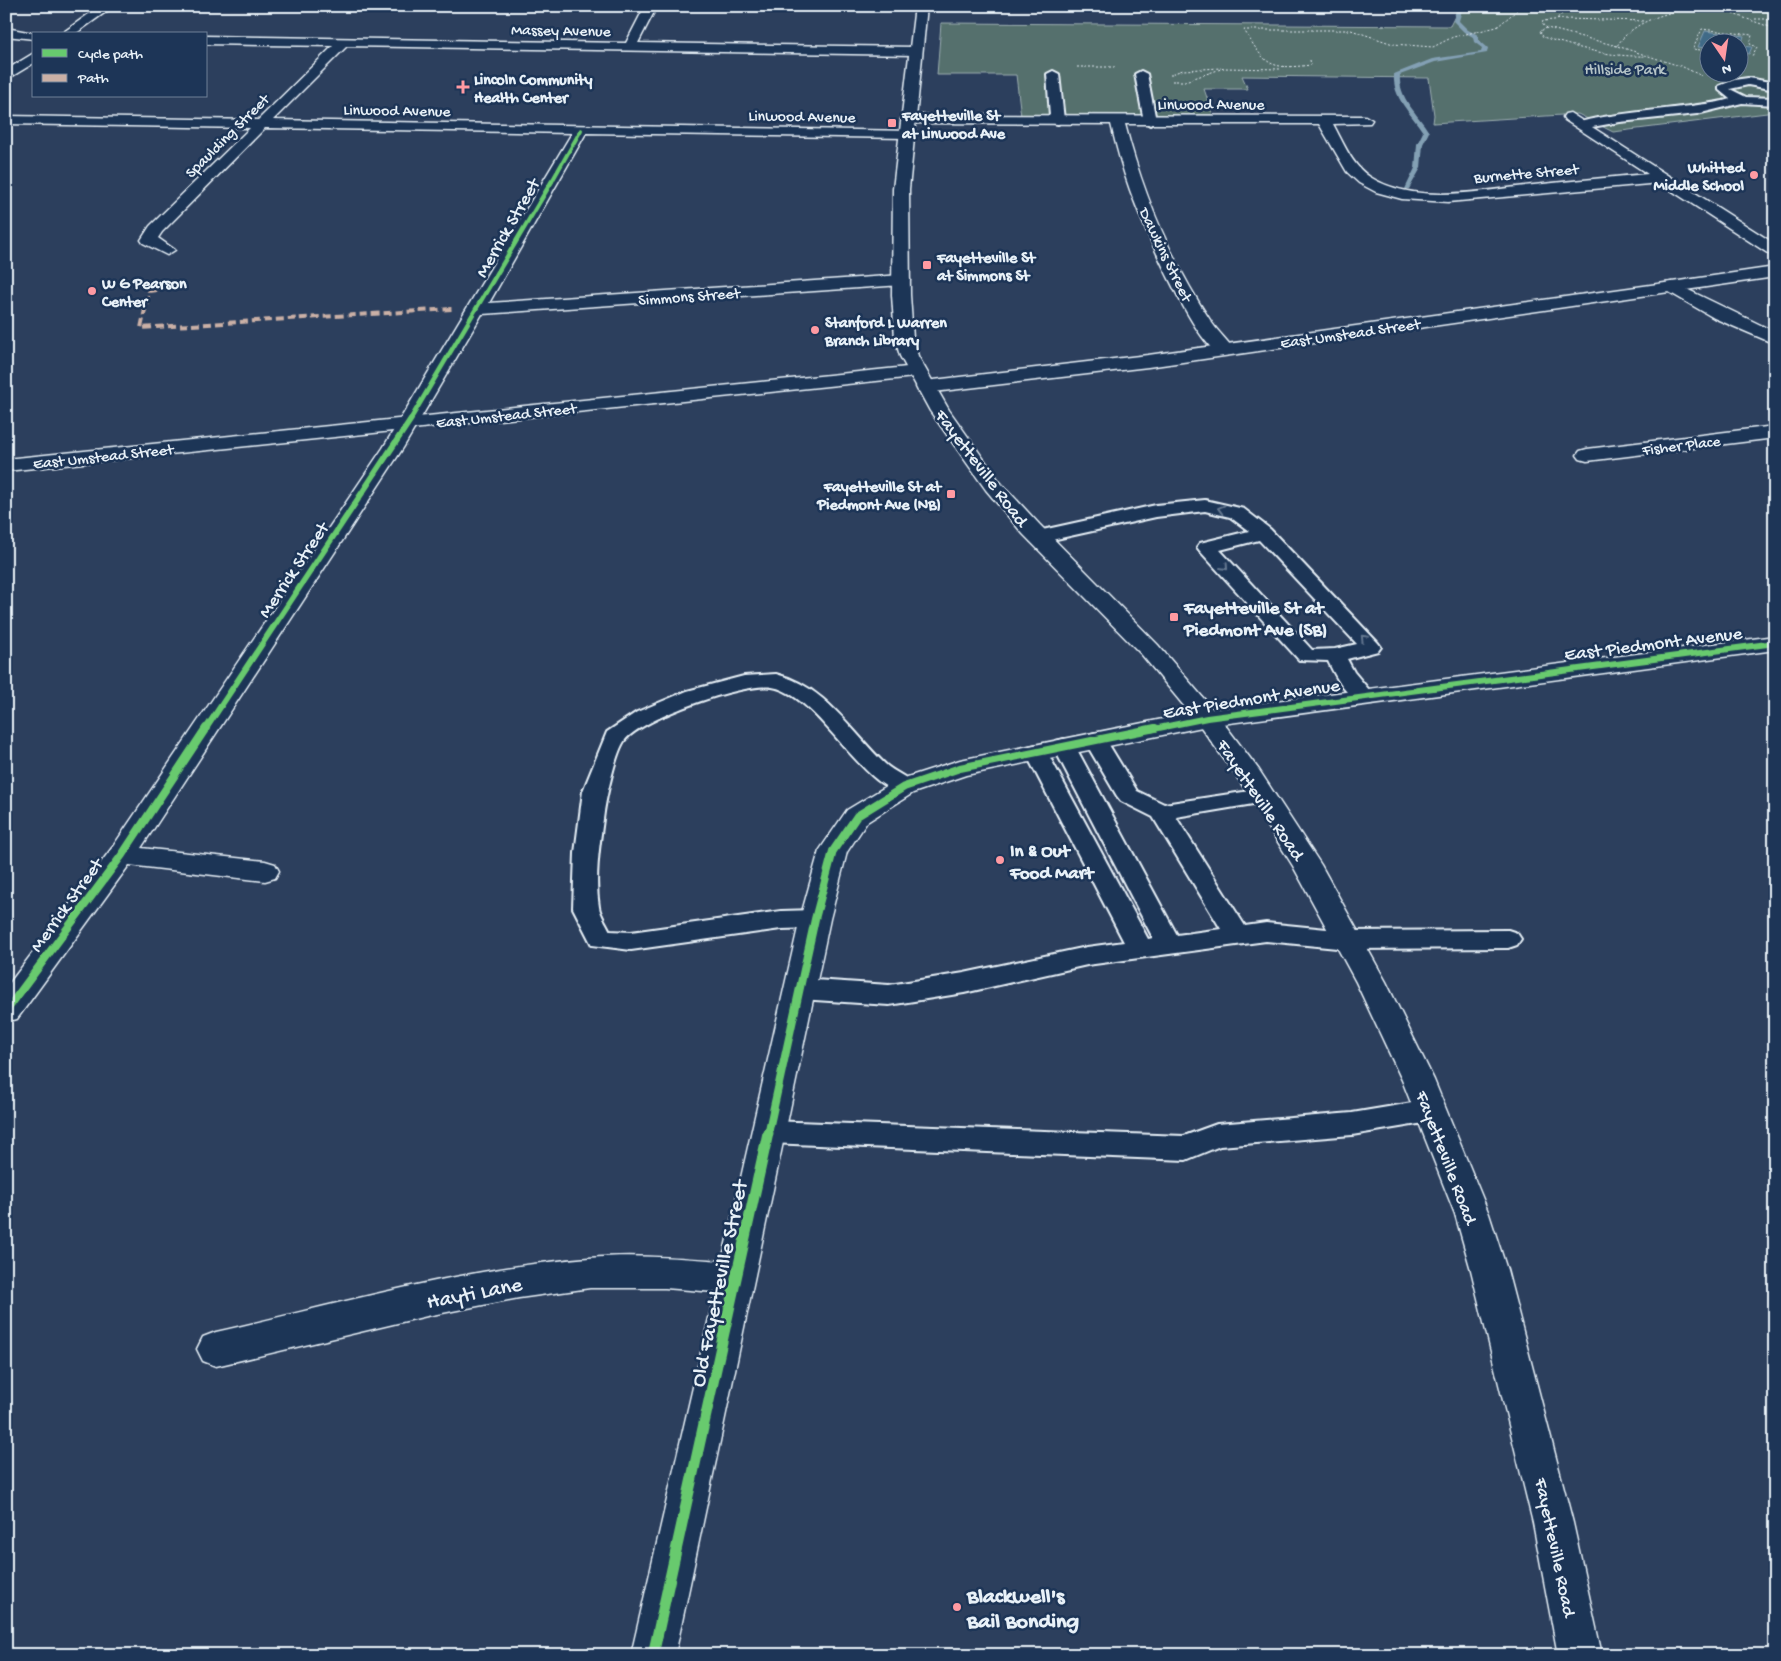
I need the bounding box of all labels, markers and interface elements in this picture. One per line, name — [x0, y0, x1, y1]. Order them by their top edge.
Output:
street label: Massey Avenue — [511, 22, 612, 43]
legend — [32, 32, 208, 98]
north arrow — [1698, 32, 1748, 82]
text: Cycle path — [78, 46, 143, 64]
text: N — [1720, 59, 1733, 78]
park label: Hillside Park — [1585, 62, 1667, 81]
text: Path — [77, 70, 109, 88]
place label: Lincoln Community Health Center — [474, 72, 592, 109]
marker: Lincoln Community Health Center — [456, 80, 470, 94]
street label: Spaulding Street — [182, 90, 276, 184]
street label: Linwood Avenue — [1157, 97, 1265, 116]
street label: Linwood Avenue — [343, 102, 451, 123]
street label: Linwood Avenue — [748, 108, 856, 129]
place label: Fayetteville St at Linwood Ave — [901, 108, 1006, 145]
marker: Fayetteville St at Linwood Ave — [886, 117, 898, 129]
place label: Whitted Middle School — [1654, 160, 1746, 197]
street label: Burnette Street — [1472, 161, 1581, 190]
marker: Whitted Middle School — [1748, 169, 1760, 181]
street label: Merrick Street — [471, 173, 548, 282]
street label: Dawkins Street — [1132, 205, 1195, 307]
place label: Fayetteville St at Simmons St — [936, 250, 1037, 287]
marker: Fayetteville St at Simmons St — [921, 259, 933, 271]
place label: W G Pearson Center — [101, 276, 187, 313]
marker: W G Pearson Center — [86, 285, 98, 297]
street label: Simmons Street — [638, 285, 742, 312]
place label: Stanford L Warren Branch Library — [824, 314, 947, 352]
street label: East Umstead Street — [1279, 316, 1423, 355]
marker: Stanford L Warren Branch Library — [809, 324, 821, 336]
street label: East Umstead Street — [435, 401, 579, 434]
street label: Fayetteville Road — [928, 405, 1033, 534]
street label: Fisher Place — [1640, 433, 1722, 462]
street label: East Umstead Street — [32, 442, 176, 475]
place label: Fayetteville St at Piedmont Ave (NB) — [816, 479, 942, 516]
marker: Fayetteville St at Piedmont Ave (NB) — [945, 488, 957, 500]
one-way arrow — [1217, 505, 1225, 515]
street label: Merrick Street — [254, 517, 337, 623]
one-way arrow — [1219, 561, 1228, 570]
place label: Fayetteville St at Piedmont Ave (SB) — [1183, 598, 1327, 643]
marker: Fayetteville St at Piedmont Ave (SB) — [1168, 611, 1180, 623]
street label: East Piedmont Avenue — [1563, 623, 1744, 668]
one-way arrow — [1361, 635, 1370, 644]
street label: East Piedmont Avenue — [1161, 675, 1342, 726]
street label: Fayetteville Road — [1209, 735, 1309, 868]
place label: In & Out Food Mart — [1009, 841, 1096, 886]
street label: Merrick Street — [26, 853, 111, 958]
marker: In & Out Food Mart — [994, 854, 1006, 866]
street label: Fayetteville Road — [1408, 1087, 1481, 1230]
street label: Old Fayetteville Street — [686, 1176, 756, 1390]
street label: Hayti Lane — [425, 1273, 525, 1317]
street label: Fayetteville Road — [1527, 1475, 1580, 1621]
place label: Blackwell's Bail Bonding — [966, 1585, 1080, 1636]
marker: Blackwell's Bail Bonding — [951, 1601, 963, 1613]

